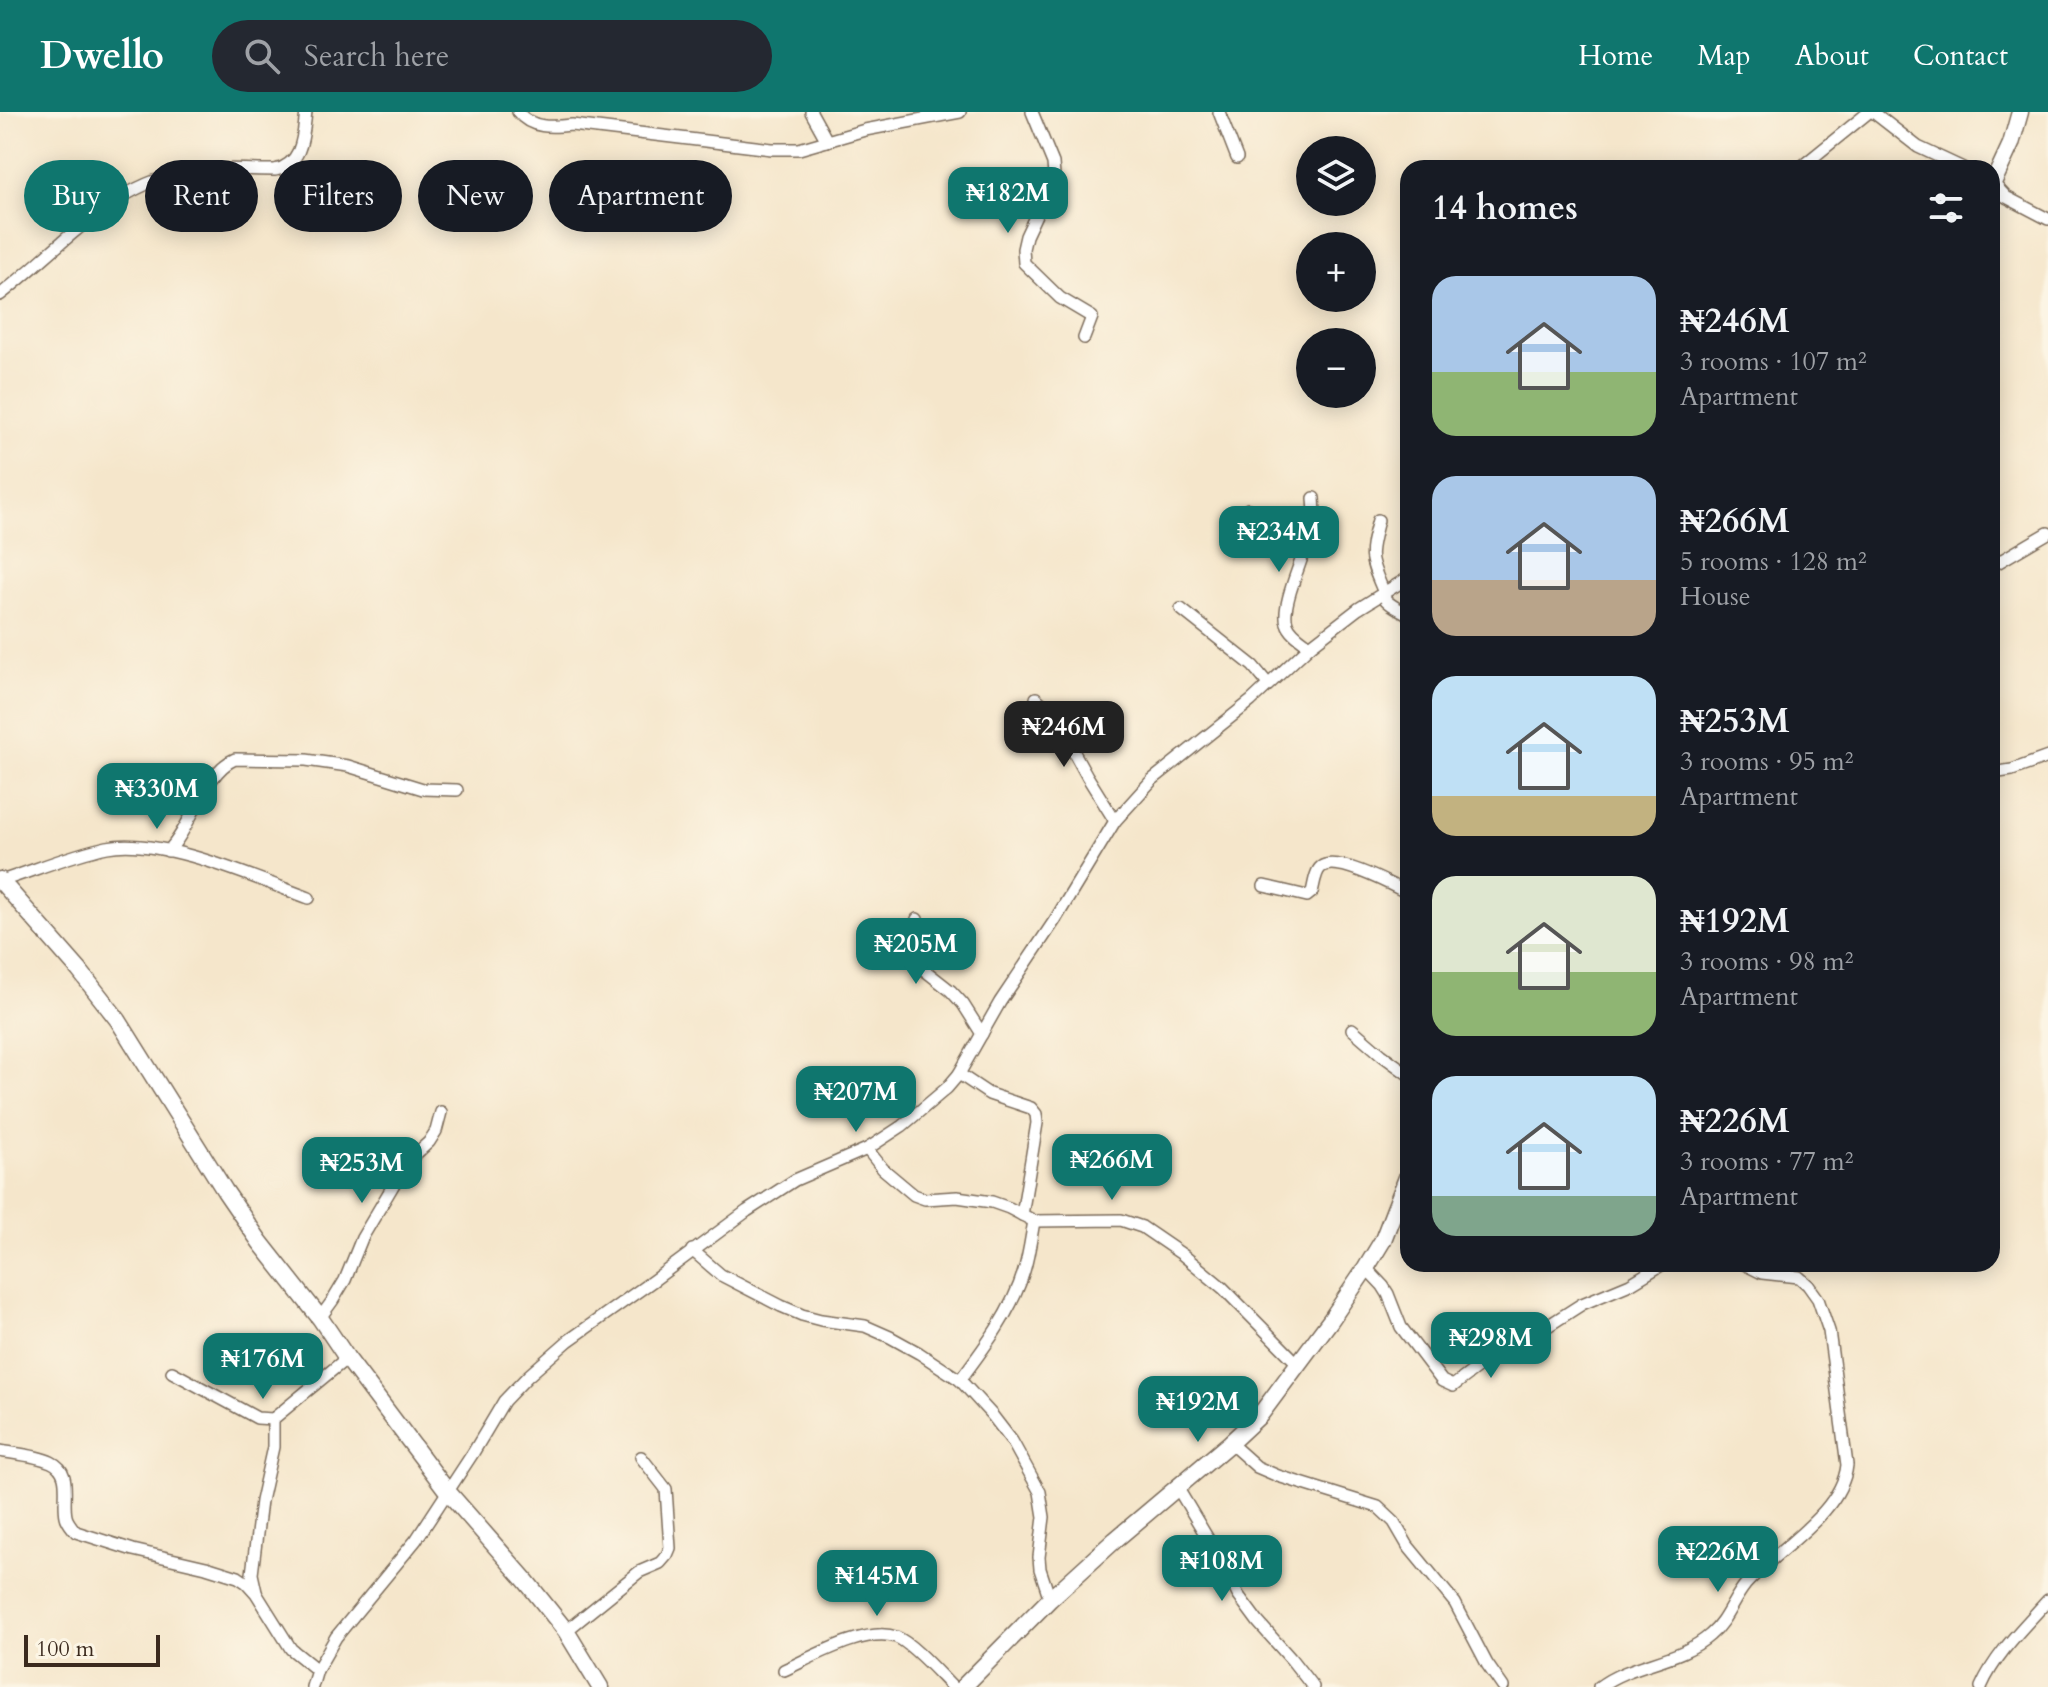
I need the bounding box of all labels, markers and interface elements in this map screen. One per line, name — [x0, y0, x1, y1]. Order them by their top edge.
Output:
search box — [212, 20, 772, 92]
text: Dwello — [40, 30, 164, 82]
icon: search — [240, 34, 284, 78]
text: Search here — [304, 36, 449, 77]
text: Home — [1578, 37, 1653, 75]
text: Map — [1697, 37, 1751, 75]
text: About — [1795, 37, 1869, 75]
text: Contact — [1913, 37, 2008, 75]
map controls — [1296, 136, 1376, 408]
button: layers — [1296, 136, 1376, 216]
chip: Buy — [24, 160, 129, 232]
chip: Rent — [145, 160, 258, 232]
chip: Filters — [274, 160, 402, 232]
chip: New — [418, 160, 533, 232]
chip: Apartment — [549, 160, 732, 232]
pin: ₦182M — [952, 167, 1064, 235]
text: ₦182M — [966, 175, 1050, 210]
text: 14 homes — [1432, 185, 1578, 231]
icon: filters — [1924, 186, 1968, 230]
button: + — [1296, 232, 1376, 312]
text: ₦246M — [1680, 298, 1790, 344]
icon: home — [1496, 308, 1592, 404]
button: − — [1296, 328, 1376, 408]
text: 3 rooms · 107 m² — [1680, 344, 1867, 379]
text: Apartment — [1680, 379, 1798, 414]
text: ₦266M — [1680, 498, 1790, 544]
pin: ₦234M — [1223, 506, 1335, 574]
icon: home — [1496, 508, 1592, 604]
text: ₦234M — [1237, 514, 1321, 549]
text: 5 rooms · 128 m² — [1680, 544, 1867, 579]
text: House — [1680, 579, 1751, 614]
text: ₦253M — [1680, 698, 1790, 744]
pin: ₦246M — [1008, 701, 1120, 769]
icon: home — [1496, 708, 1592, 804]
text: ₦246M — [1022, 709, 1106, 744]
text: 3 rooms · 95 m² — [1680, 744, 1853, 779]
pin: ₦330M — [101, 763, 213, 831]
text: ₦330M — [115, 771, 199, 806]
text: Apartment — [1680, 779, 1798, 814]
text: ₦192M — [1680, 898, 1790, 944]
icon: home — [1496, 908, 1592, 1004]
pin: ₦205M — [860, 918, 972, 986]
text: ₦205M — [874, 926, 958, 961]
text: 3 rooms · 98 m² — [1680, 944, 1853, 979]
text: Apartment — [1680, 979, 1798, 1014]
pin: ₦207M — [800, 1066, 912, 1134]
text: ₦207M — [814, 1074, 898, 1109]
text: ₦226M — [1680, 1098, 1790, 1144]
icon: home — [1496, 1108, 1592, 1204]
pin: ₦266M — [1056, 1134, 1168, 1202]
pin: ₦253M — [306, 1137, 418, 1205]
text: ₦266M — [1070, 1142, 1154, 1177]
text: 3 rooms · 77 m² — [1680, 1144, 1853, 1179]
text: ₦253M — [320, 1145, 404, 1180]
text: Apartment — [1680, 1179, 1798, 1214]
pin: ₦298M — [1435, 1312, 1547, 1380]
text: ₦298M — [1449, 1320, 1533, 1355]
pin: ₦176M — [207, 1333, 319, 1401]
text: ₦176M — [221, 1341, 305, 1376]
pin: ₦192M — [1142, 1376, 1254, 1444]
text: ₦192M — [1156, 1384, 1240, 1419]
pin: ₦226M — [1662, 1526, 1774, 1594]
text: ₦226M — [1676, 1534, 1760, 1569]
pin: ₦108M — [1166, 1535, 1278, 1603]
text: ₦108M — [1180, 1543, 1264, 1578]
pin: ₦145M — [821, 1550, 933, 1618]
text: ₦145M — [835, 1558, 919, 1593]
scale bar — [24, 1631, 160, 1667]
text: 100 m — [36, 1634, 94, 1664]

